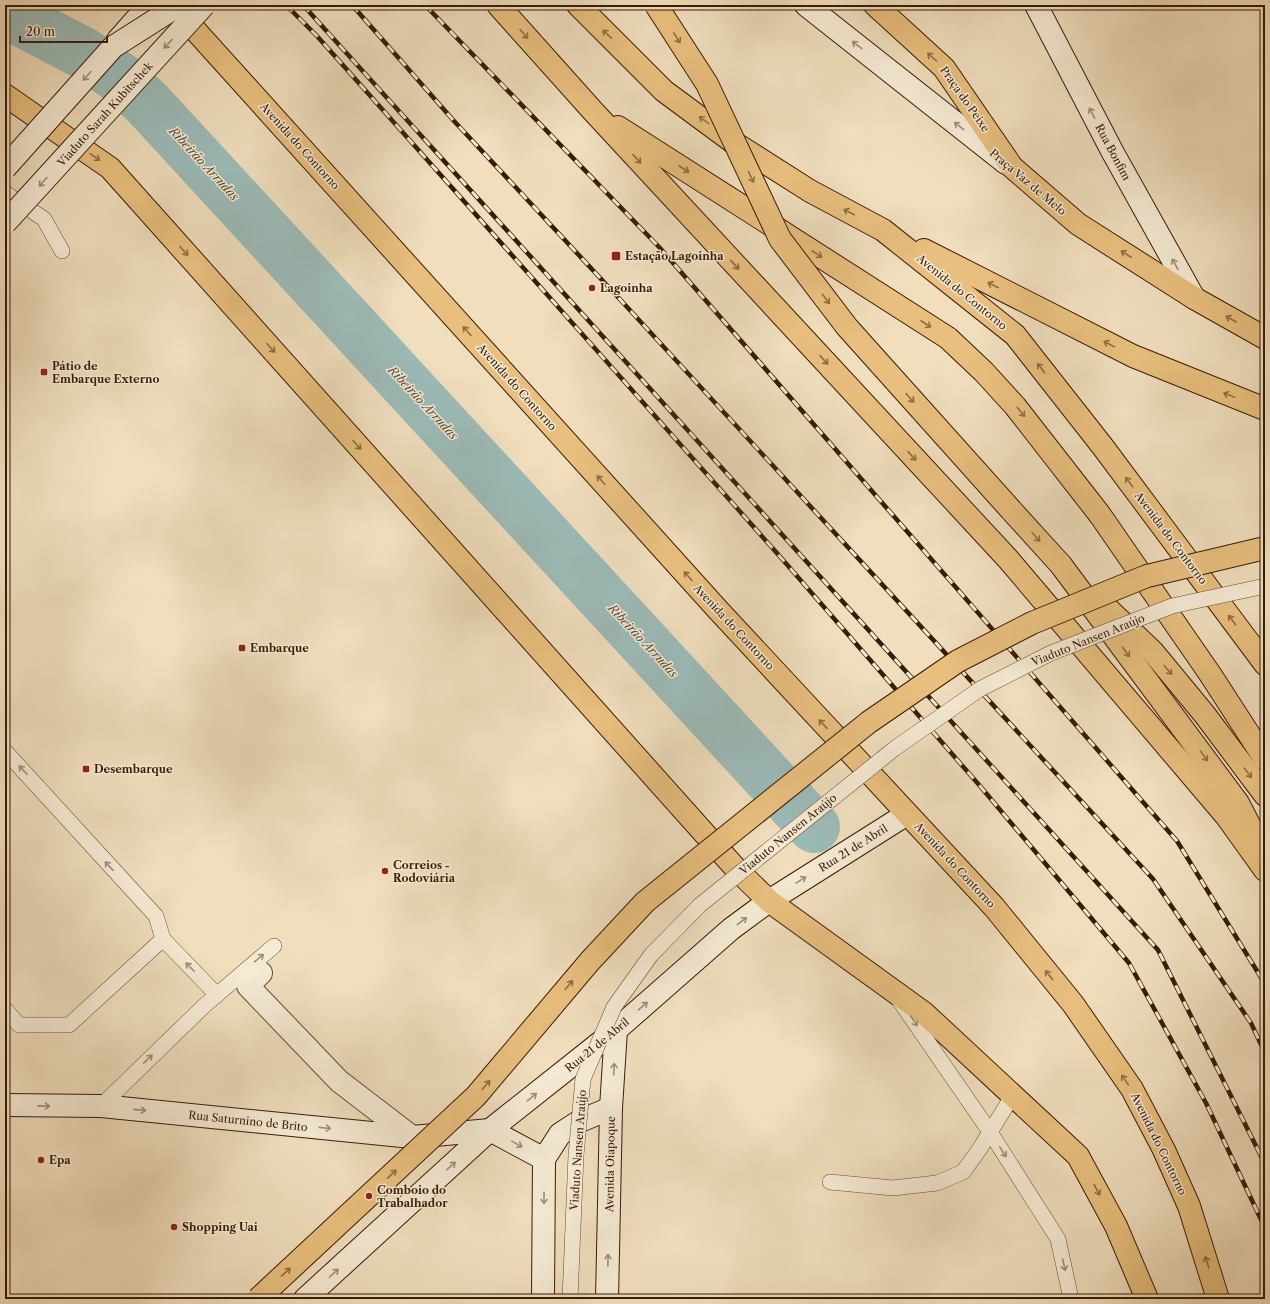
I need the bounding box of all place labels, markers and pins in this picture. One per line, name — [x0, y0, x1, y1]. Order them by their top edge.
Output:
place label: Estação Lagoinha — [625, 249, 724, 263]
marker: Estação Lagoinha — [610, 250, 622, 262]
place label: Lagoinha — [600, 281, 653, 295]
marker: Lagoinha — [587, 283, 597, 293]
place label: Pátio de Embarque Externo — [52, 359, 160, 386]
marker: Pátio de Embarque Externo — [39, 367, 49, 377]
place label: Embarque — [250, 641, 309, 655]
marker: Embarque — [237, 643, 247, 653]
place label: Desembarque — [94, 762, 173, 776]
marker: Desembarque — [81, 764, 91, 774]
place label: Correios - Rodoviária — [393, 858, 456, 885]
marker: Correios - Rodoviária — [380, 866, 390, 876]
place label: Epa — [49, 1153, 71, 1167]
marker: Epa — [36, 1155, 46, 1165]
place label: Comboio do Trabalhador — [377, 1183, 448, 1210]
marker: Comboio do Trabalhador — [364, 1191, 374, 1201]
place label: Shopping Uai — [182, 1220, 258, 1234]
marker: Shopping Uai — [169, 1222, 179, 1232]

